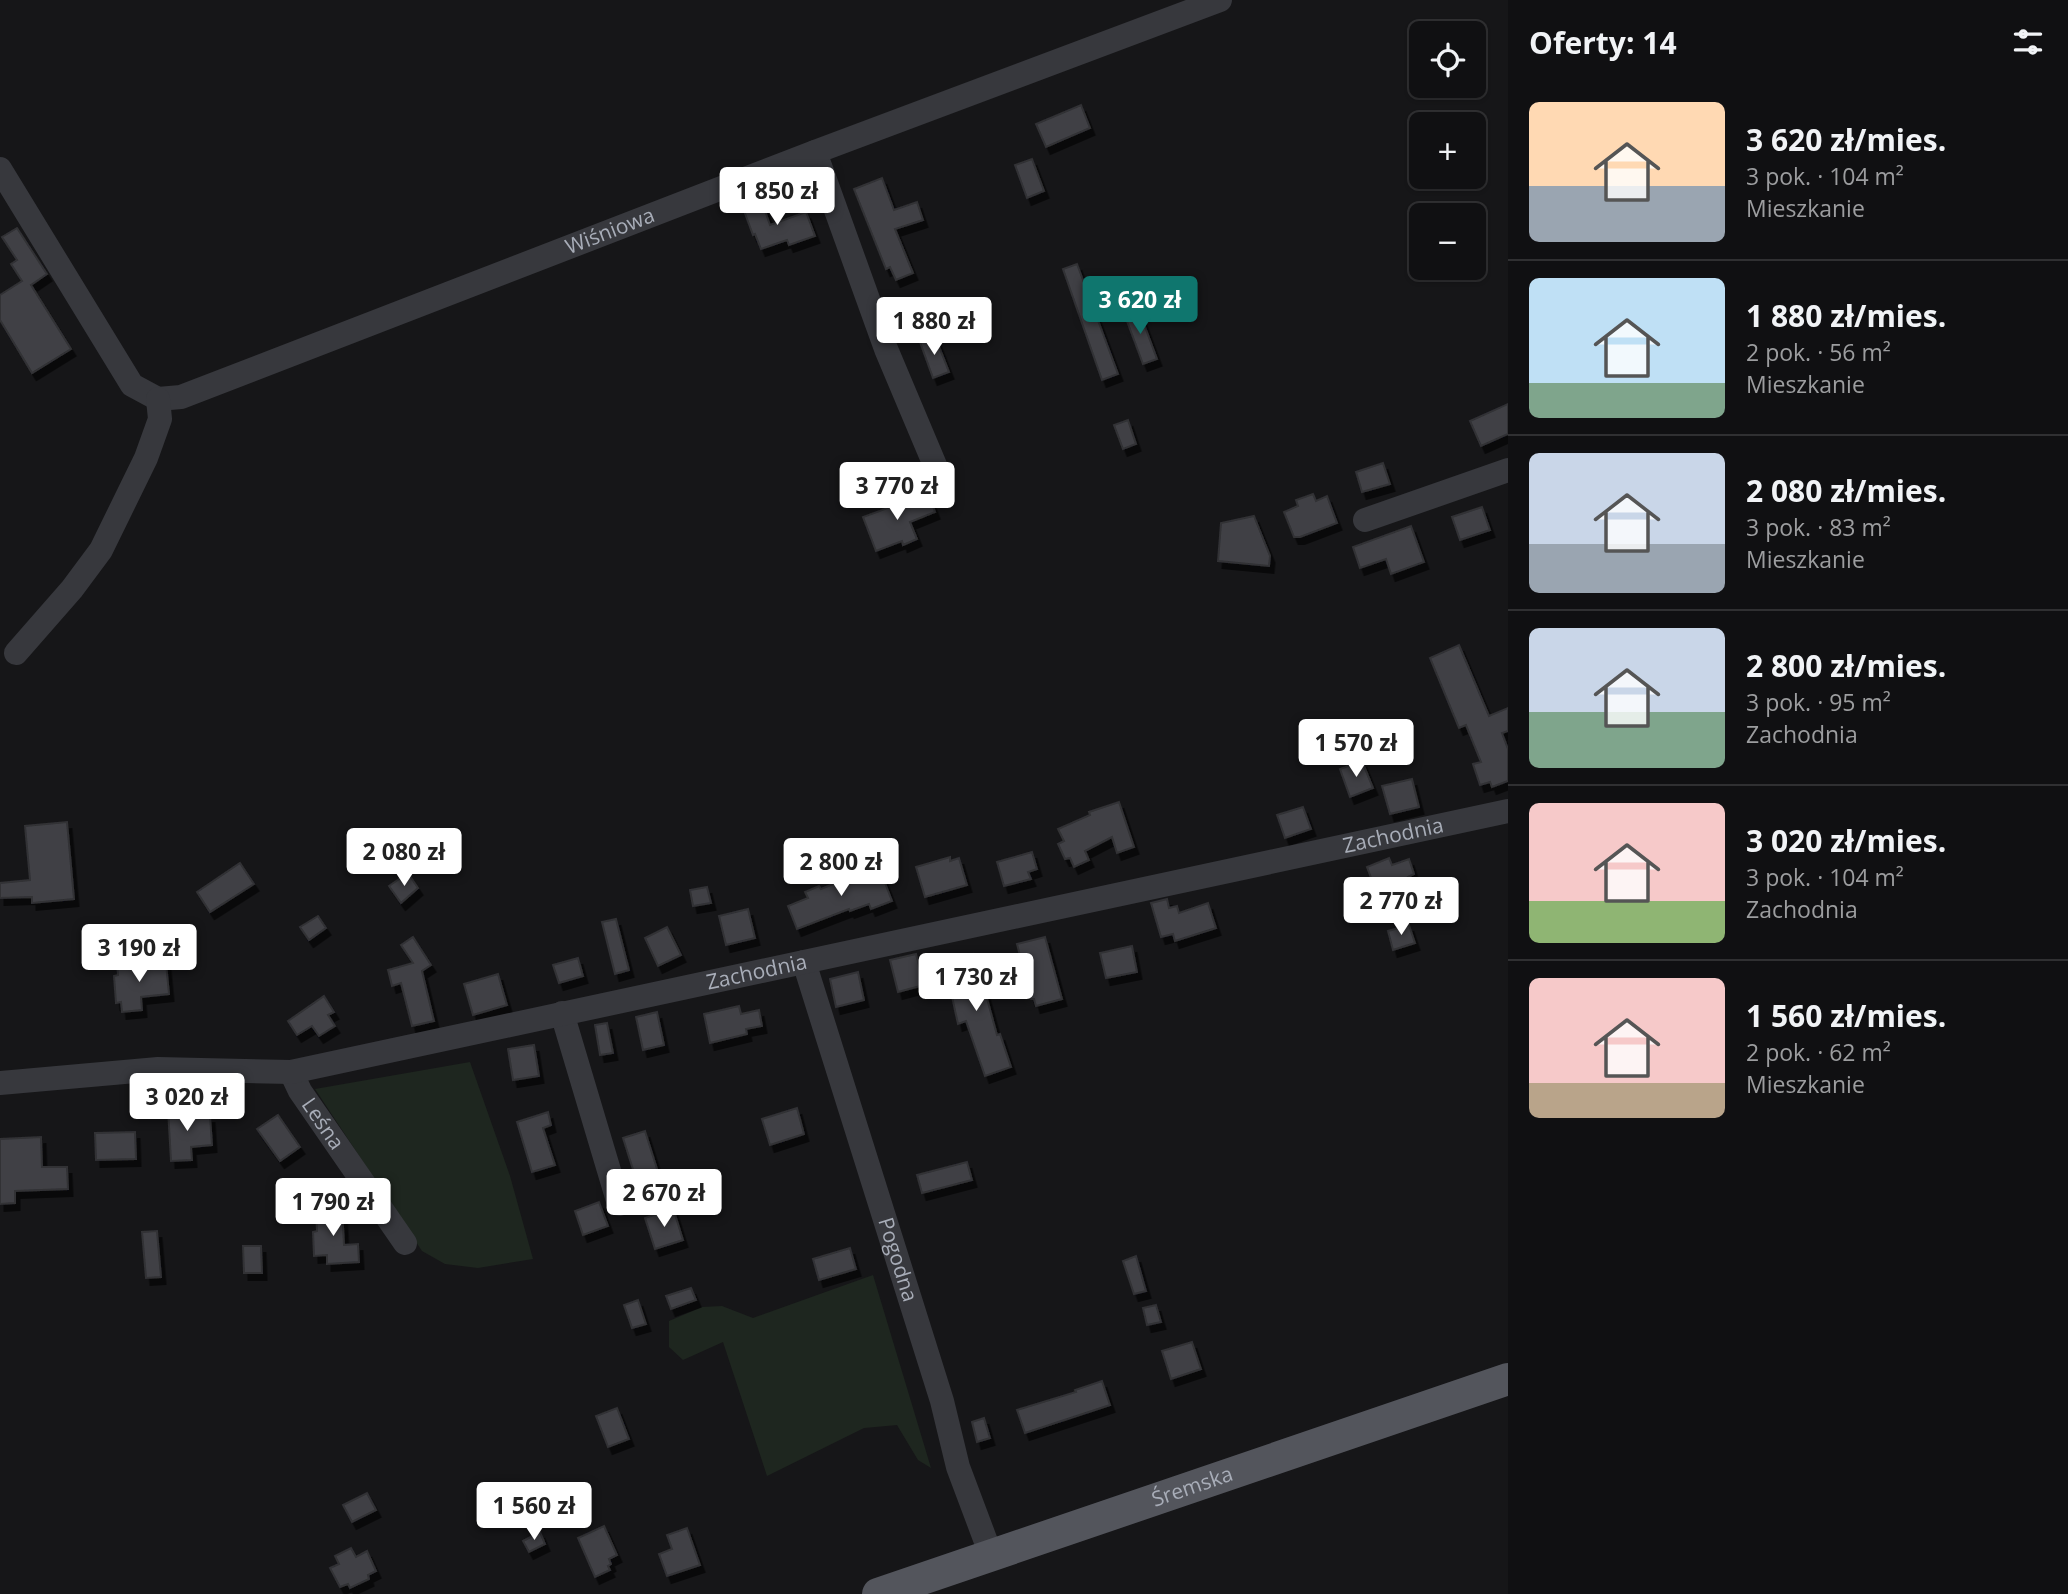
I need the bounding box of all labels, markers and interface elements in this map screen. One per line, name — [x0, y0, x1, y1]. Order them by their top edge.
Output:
map controls — [1409, 21, 1486, 280]
button: locate — [1409, 21, 1486, 98]
text: Oferty: 14 — [1529, 22, 1677, 63]
icon: filters — [2009, 23, 2047, 61]
button: + — [1409, 112, 1486, 189]
text: 3 620 zł/mies. — [1746, 119, 1946, 160]
icon: home — [1585, 130, 1669, 214]
text: 3 pok. · 104 m² — [1746, 160, 1904, 192]
pin: 1 850 zł — [705, 168, 849, 227]
text: 1 850 zł — [736, 174, 818, 206]
text: Mieszkanie — [1746, 192, 1865, 224]
street label: Wiśniowa — [561, 200, 658, 260]
button: − — [1409, 203, 1486, 280]
pin: 3 620 zł — [1068, 276, 1212, 336]
text: 3 620 zł — [1099, 283, 1181, 315]
text: 1 880 zł/mies. — [1746, 295, 1946, 336]
pin: 1 880 zł — [862, 298, 1006, 357]
text: 1 880 zł — [893, 304, 975, 336]
icon: home — [1585, 306, 1669, 390]
text: 2 pok. · 56 m² — [1746, 336, 1891, 368]
text: Mieszkanie — [1746, 368, 1865, 400]
pin: 3 770 zł — [825, 462, 969, 522]
text: 3 770 zł — [856, 469, 938, 501]
text: 2 080 zł/mies. — [1746, 470, 1946, 511]
icon: home — [1585, 481, 1669, 565]
text: 3 pok. · 83 m² — [1746, 511, 1891, 543]
text: Mieszkanie — [1746, 543, 1865, 575]
text: 2 800 zł/mies. — [1746, 645, 1946, 686]
icon: home — [1585, 656, 1669, 740]
text: 3 pok. · 95 m² — [1746, 686, 1891, 718]
text: Zachodnia — [1746, 718, 1858, 750]
pin: 1 570 zł — [1284, 720, 1428, 779]
text: 1 570 zł — [1315, 726, 1397, 758]
street label: Zachodnia — [1340, 810, 1446, 859]
text: 3 020 zł/mies. — [1746, 820, 1946, 861]
pin: 2 080 zł — [332, 828, 476, 888]
icon: home — [1585, 831, 1669, 915]
text: 2 080 zł — [363, 835, 445, 867]
pin: 2 800 zł — [769, 838, 913, 898]
text: 2 800 zł — [800, 845, 882, 877]
text: 3 pok. · 104 m² — [1746, 861, 1904, 893]
pin: 2 770 zł — [1329, 878, 1473, 937]
text: 2 770 zł — [1360, 884, 1442, 916]
text: Zachodnia — [1746, 893, 1858, 925]
pin: 3 190 zł — [67, 925, 211, 984]
text: 3 190 zł — [98, 931, 180, 963]
street label: Zachodnia — [704, 947, 809, 996]
pin: 1 730 zł — [904, 954, 1048, 1013]
text: 1 730 zł — [935, 960, 1017, 992]
text: 1 560 zł/mies. — [1746, 995, 1946, 1036]
icon: home — [1585, 1006, 1669, 1090]
text: 2 pok. · 62 m² — [1746, 1036, 1891, 1068]
text: Mieszkanie — [1746, 1068, 1865, 1100]
pin: 3 020 zł — [115, 1074, 259, 1133]
text: 3 020 zł — [146, 1080, 228, 1112]
street label: Leśna — [296, 1092, 351, 1155]
pin: 2 670 zł — [592, 1170, 736, 1229]
text: 2 670 zł — [623, 1176, 705, 1208]
pin: 1 790 zł — [261, 1178, 405, 1238]
text: 1 790 zł — [292, 1185, 374, 1217]
street label: Pogodna — [872, 1214, 925, 1305]
street label: Śremska — [1148, 1459, 1236, 1513]
pin: 1 560 zł — [462, 1482, 606, 1542]
text: 1 560 zł — [493, 1489, 575, 1521]

